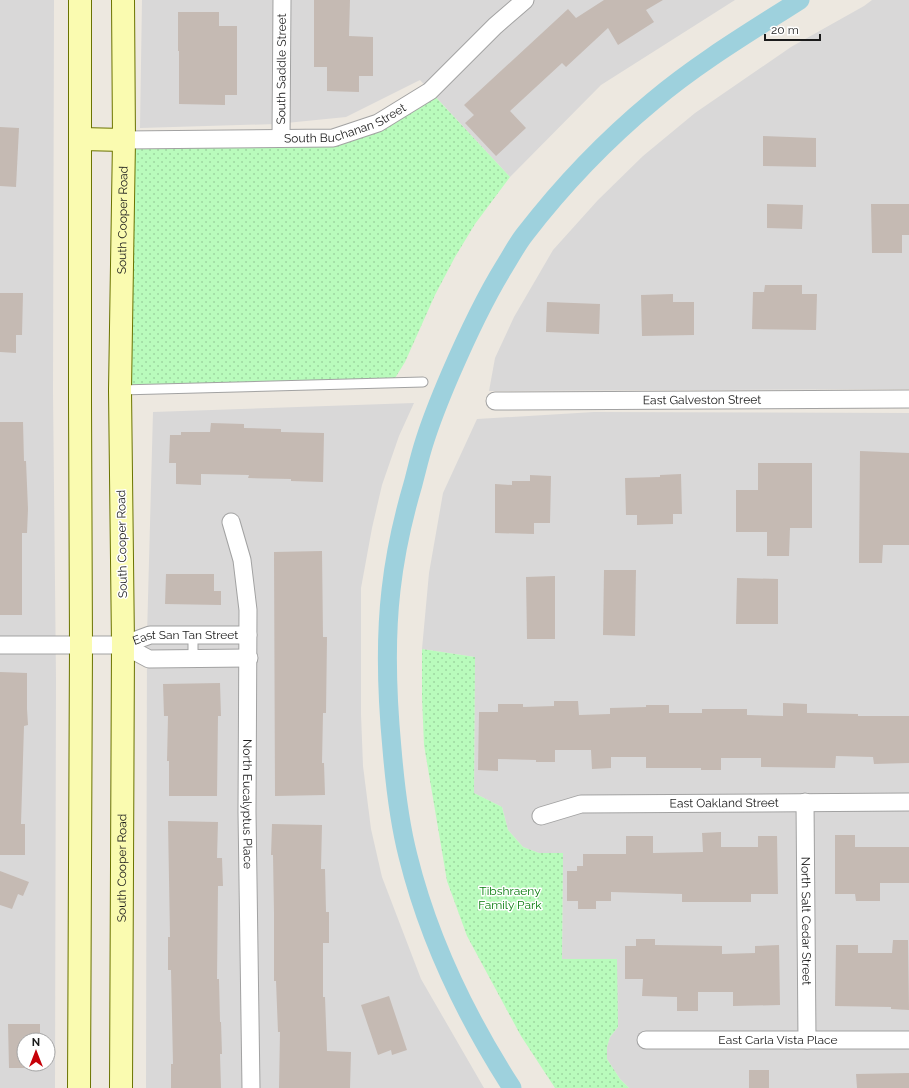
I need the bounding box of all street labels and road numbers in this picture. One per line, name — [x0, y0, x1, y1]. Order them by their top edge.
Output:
street label: South Saddle Street — [274, 13, 289, 125]
street label: South Buchanan Street — [284, 101, 408, 145]
street label: South Cooper Road — [115, 166, 131, 274]
street label: East Galveston Street — [643, 393, 761, 407]
street label: South Cooper Road — [114, 490, 130, 598]
street label: East San Tan Street — [131, 628, 238, 648]
street label: North Eucalyptus Place — [240, 739, 255, 869]
street label: East Oakland Street — [670, 796, 779, 810]
street label: South Cooper Road — [115, 814, 129, 922]
street label: North Salt Cedar Street — [798, 857, 814, 985]
street label: East Carla Vista Place — [718, 1033, 838, 1047]

